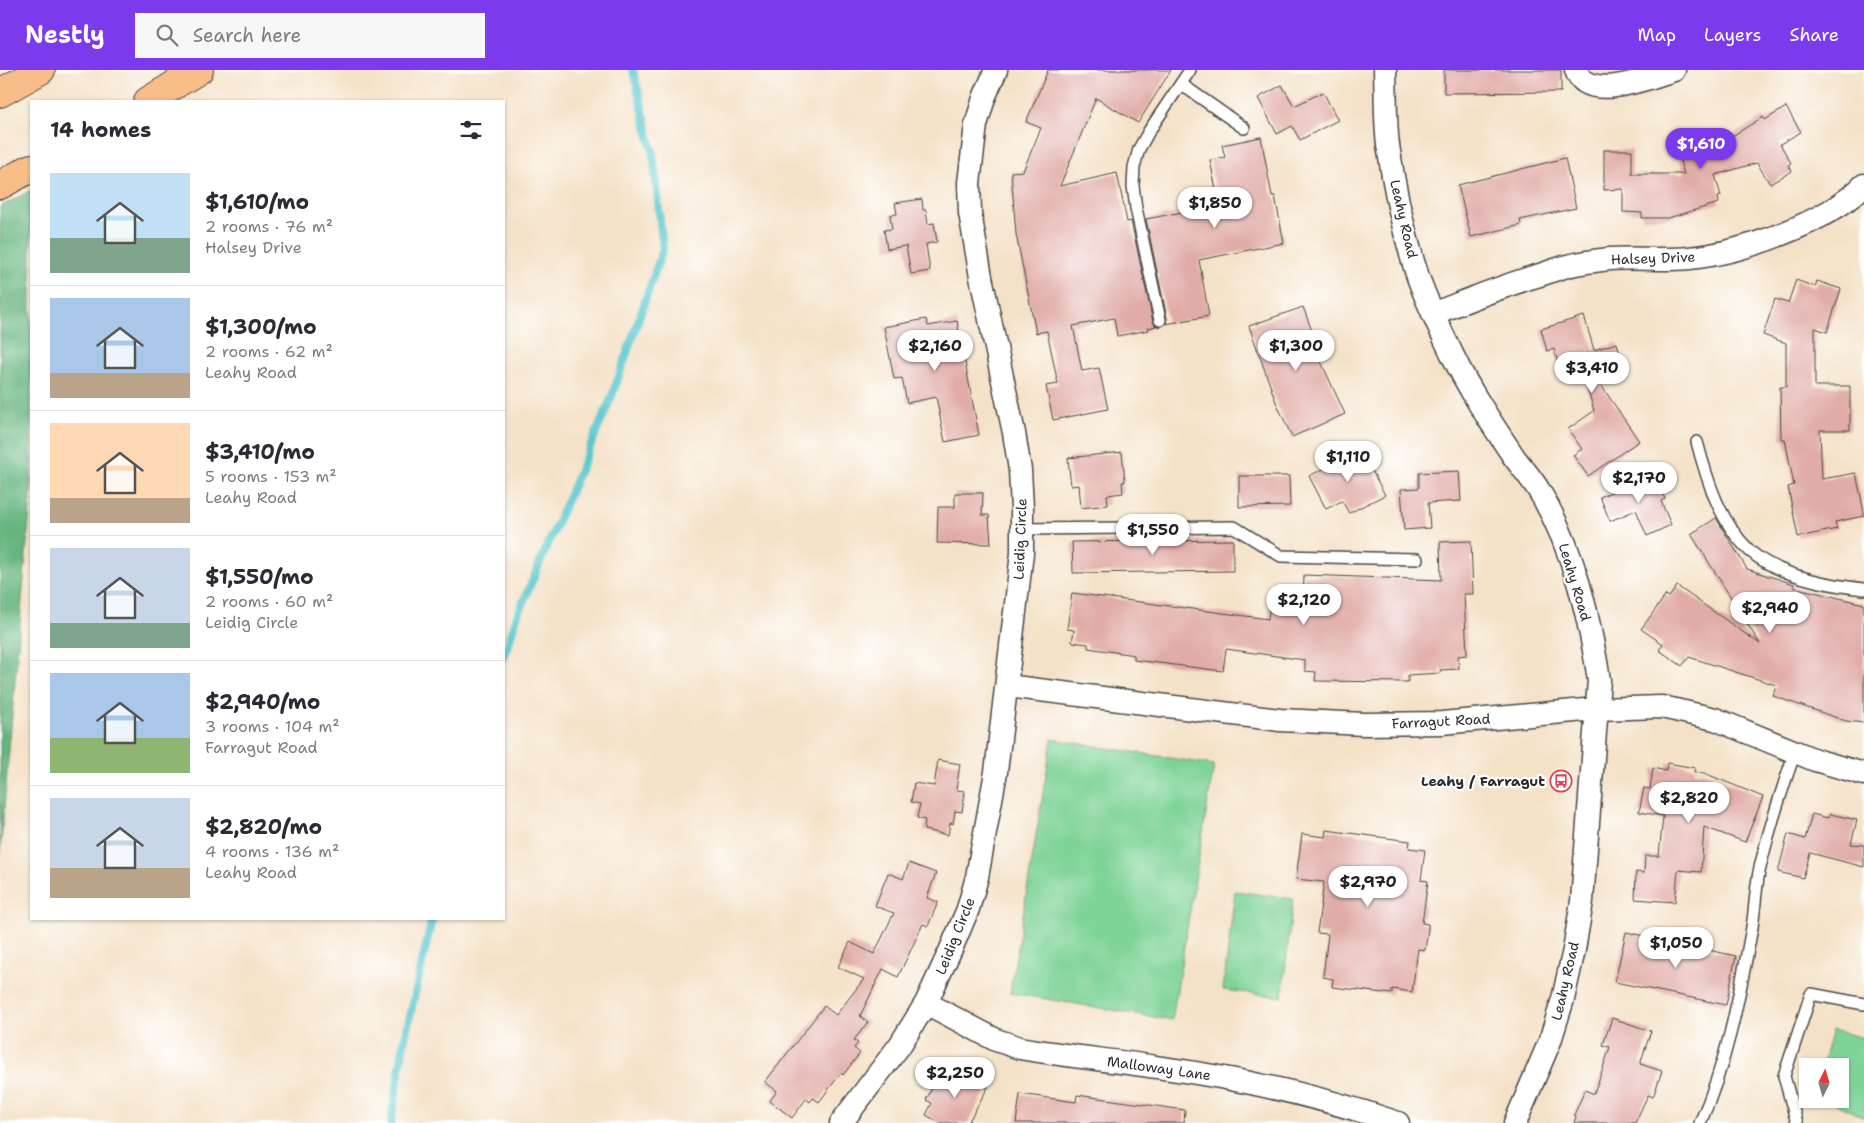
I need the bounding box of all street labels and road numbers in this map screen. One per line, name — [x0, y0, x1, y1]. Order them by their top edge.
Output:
street label: Leahy Road — [1386, 178, 1422, 260]
street label: Halsey Drive — [1610, 248, 1696, 268]
street label: Leidig Circle — [1010, 498, 1030, 580]
street label: Leahy Road — [1555, 541, 1595, 623]
street label: Farragut Road — [1391, 709, 1491, 733]
street label: Leidig Circle — [931, 895, 979, 977]
street label: Leahy Road — [1547, 940, 1583, 1022]
street label: Malloway Lane — [1106, 1052, 1212, 1084]

